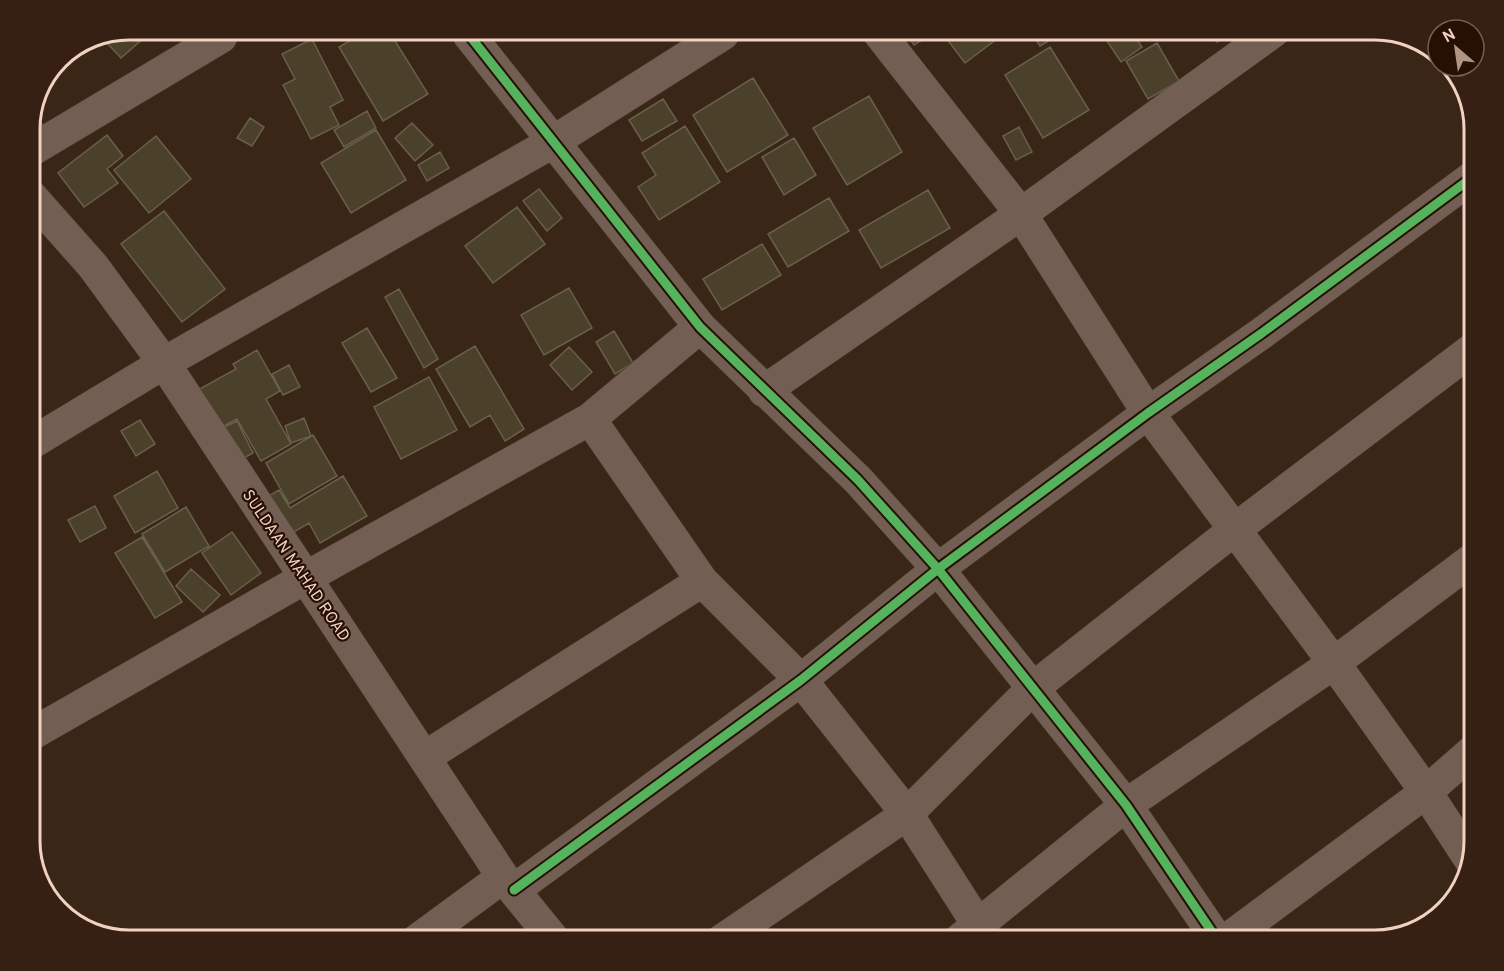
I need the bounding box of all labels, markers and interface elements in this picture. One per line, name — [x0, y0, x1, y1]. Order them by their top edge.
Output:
north arrow — [1426, 18, 1486, 78]
text: N — [1440, 25, 1460, 48]
street label: SULDAAN MAHAD ROAD — [237, 486, 354, 646]

